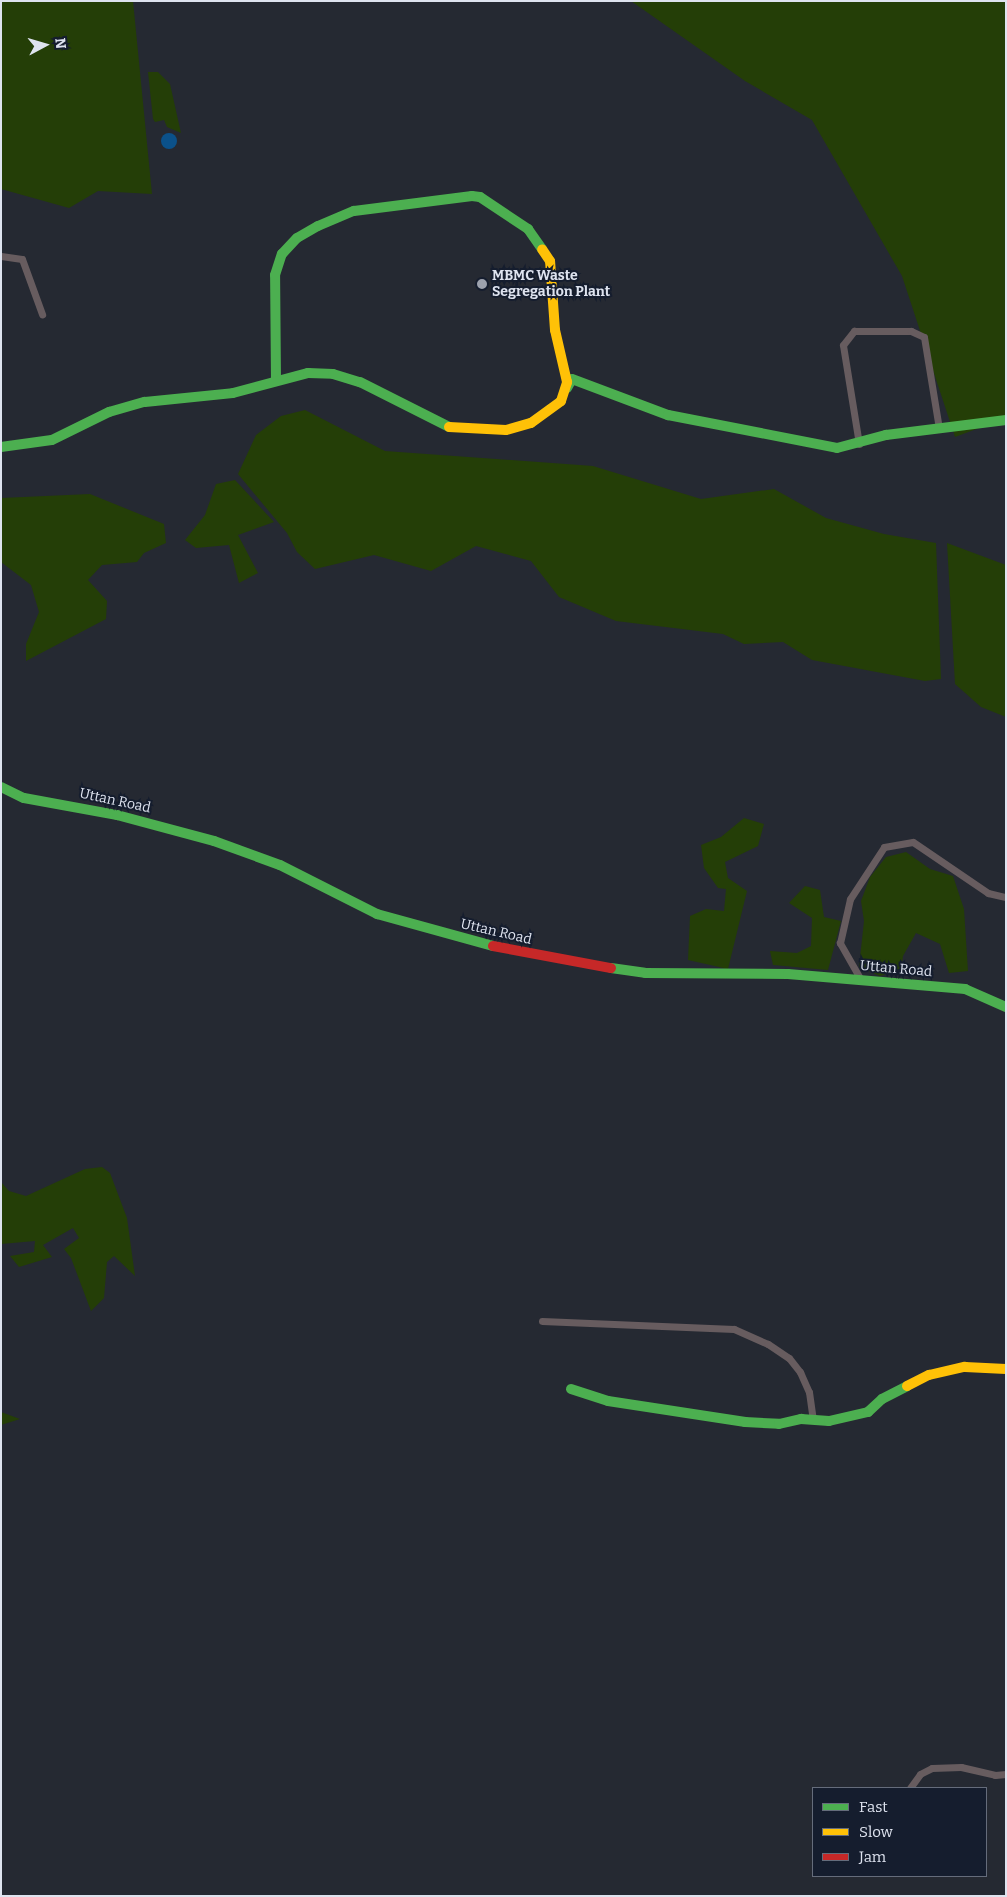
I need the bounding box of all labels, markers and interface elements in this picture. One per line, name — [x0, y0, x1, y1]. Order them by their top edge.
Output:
north arrow — [20, 20, 70, 70]
text: N — [51, 37, 69, 50]
place label: MBMC Waste Segregation Plant — [492, 268, 610, 300]
marker: MBMC Waste Segregation Plant — [476, 278, 488, 290]
street label: Uttan Road — [78, 785, 152, 817]
street label: Uttan Road — [459, 916, 533, 948]
street label: Uttan Road — [859, 957, 933, 981]
legend — [812, 1787, 987, 1877]
text: Fast — [859, 1798, 888, 1816]
text: Slow — [859, 1823, 893, 1841]
text: Jam — [859, 1848, 886, 1866]

